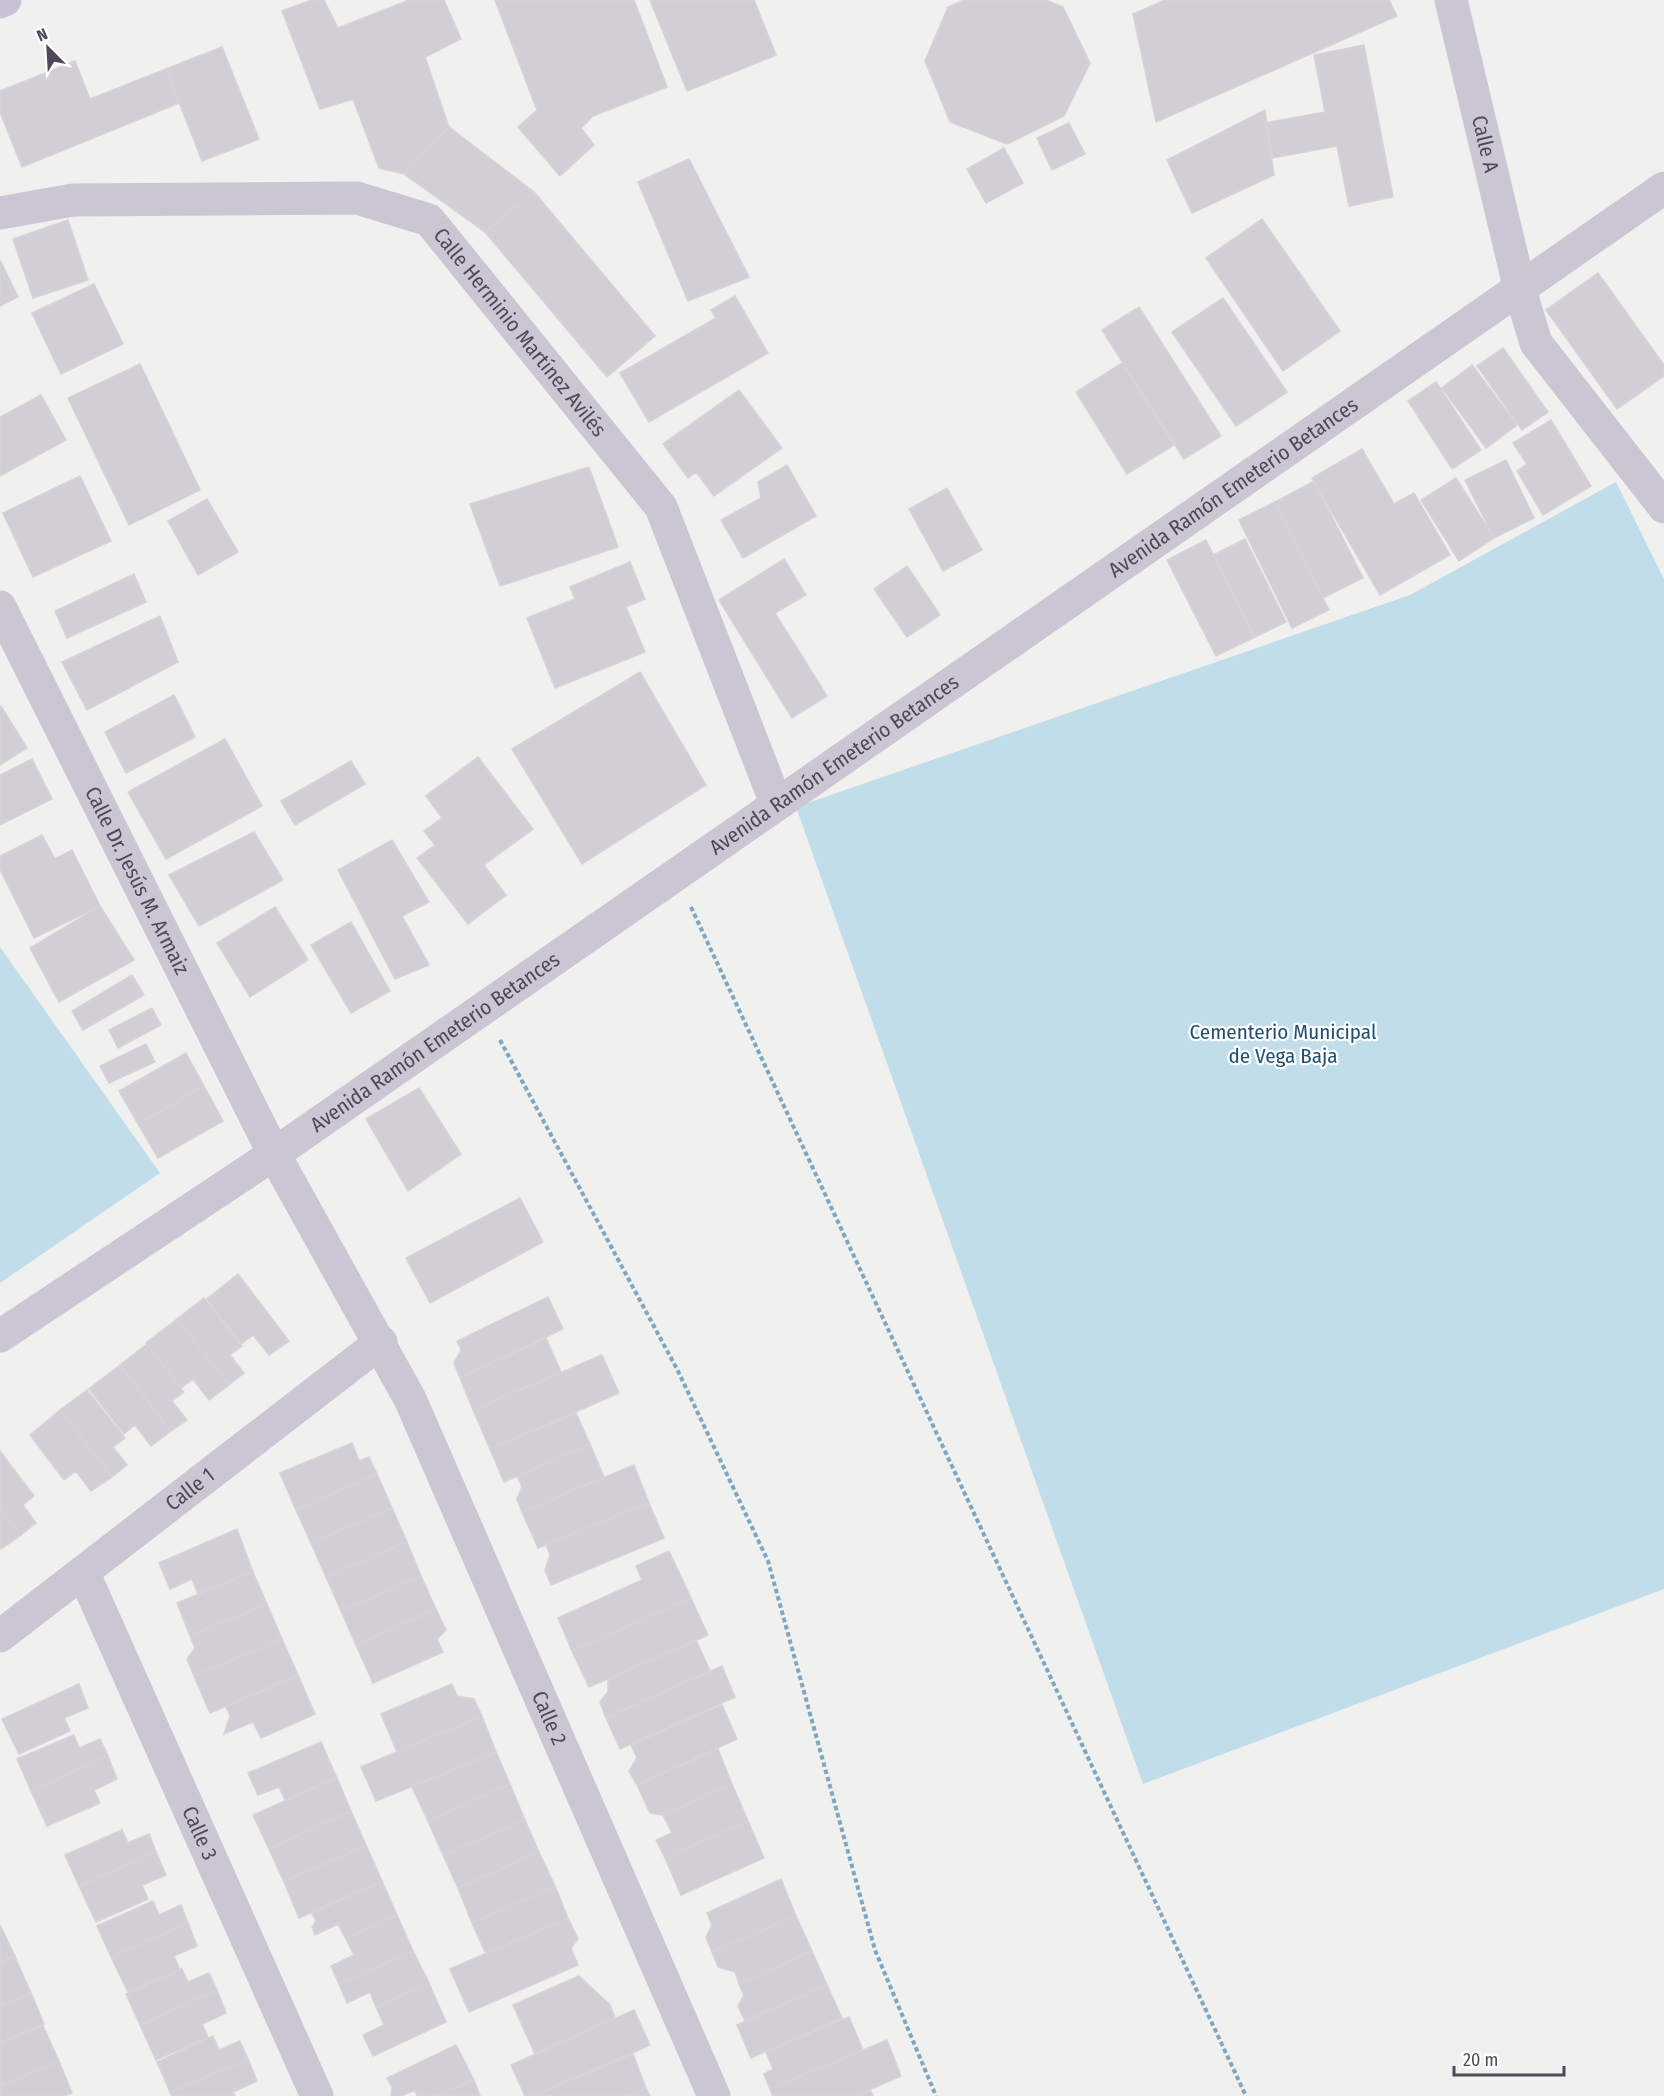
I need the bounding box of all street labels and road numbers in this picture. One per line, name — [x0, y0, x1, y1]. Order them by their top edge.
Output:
street label: Calle A — [1466, 113, 1505, 175]
street label: Calle Herminio Martínez Avilés — [428, 223, 612, 442]
street label: Avenida Ramón Emeterio Betances — [1103, 392, 1363, 583]
street label: Avenida Ramón Emeterio Betances — [704, 669, 964, 860]
street label: Calle Dr. Jesús M. Armaiz — [79, 782, 195, 979]
street label: Avenida Ramón Emeterio Betances — [305, 946, 565, 1138]
street label: Calle 1 — [160, 1462, 220, 1516]
street label: Calle 2 — [526, 1687, 572, 1749]
street label: Calle 3 — [176, 1802, 223, 1864]

